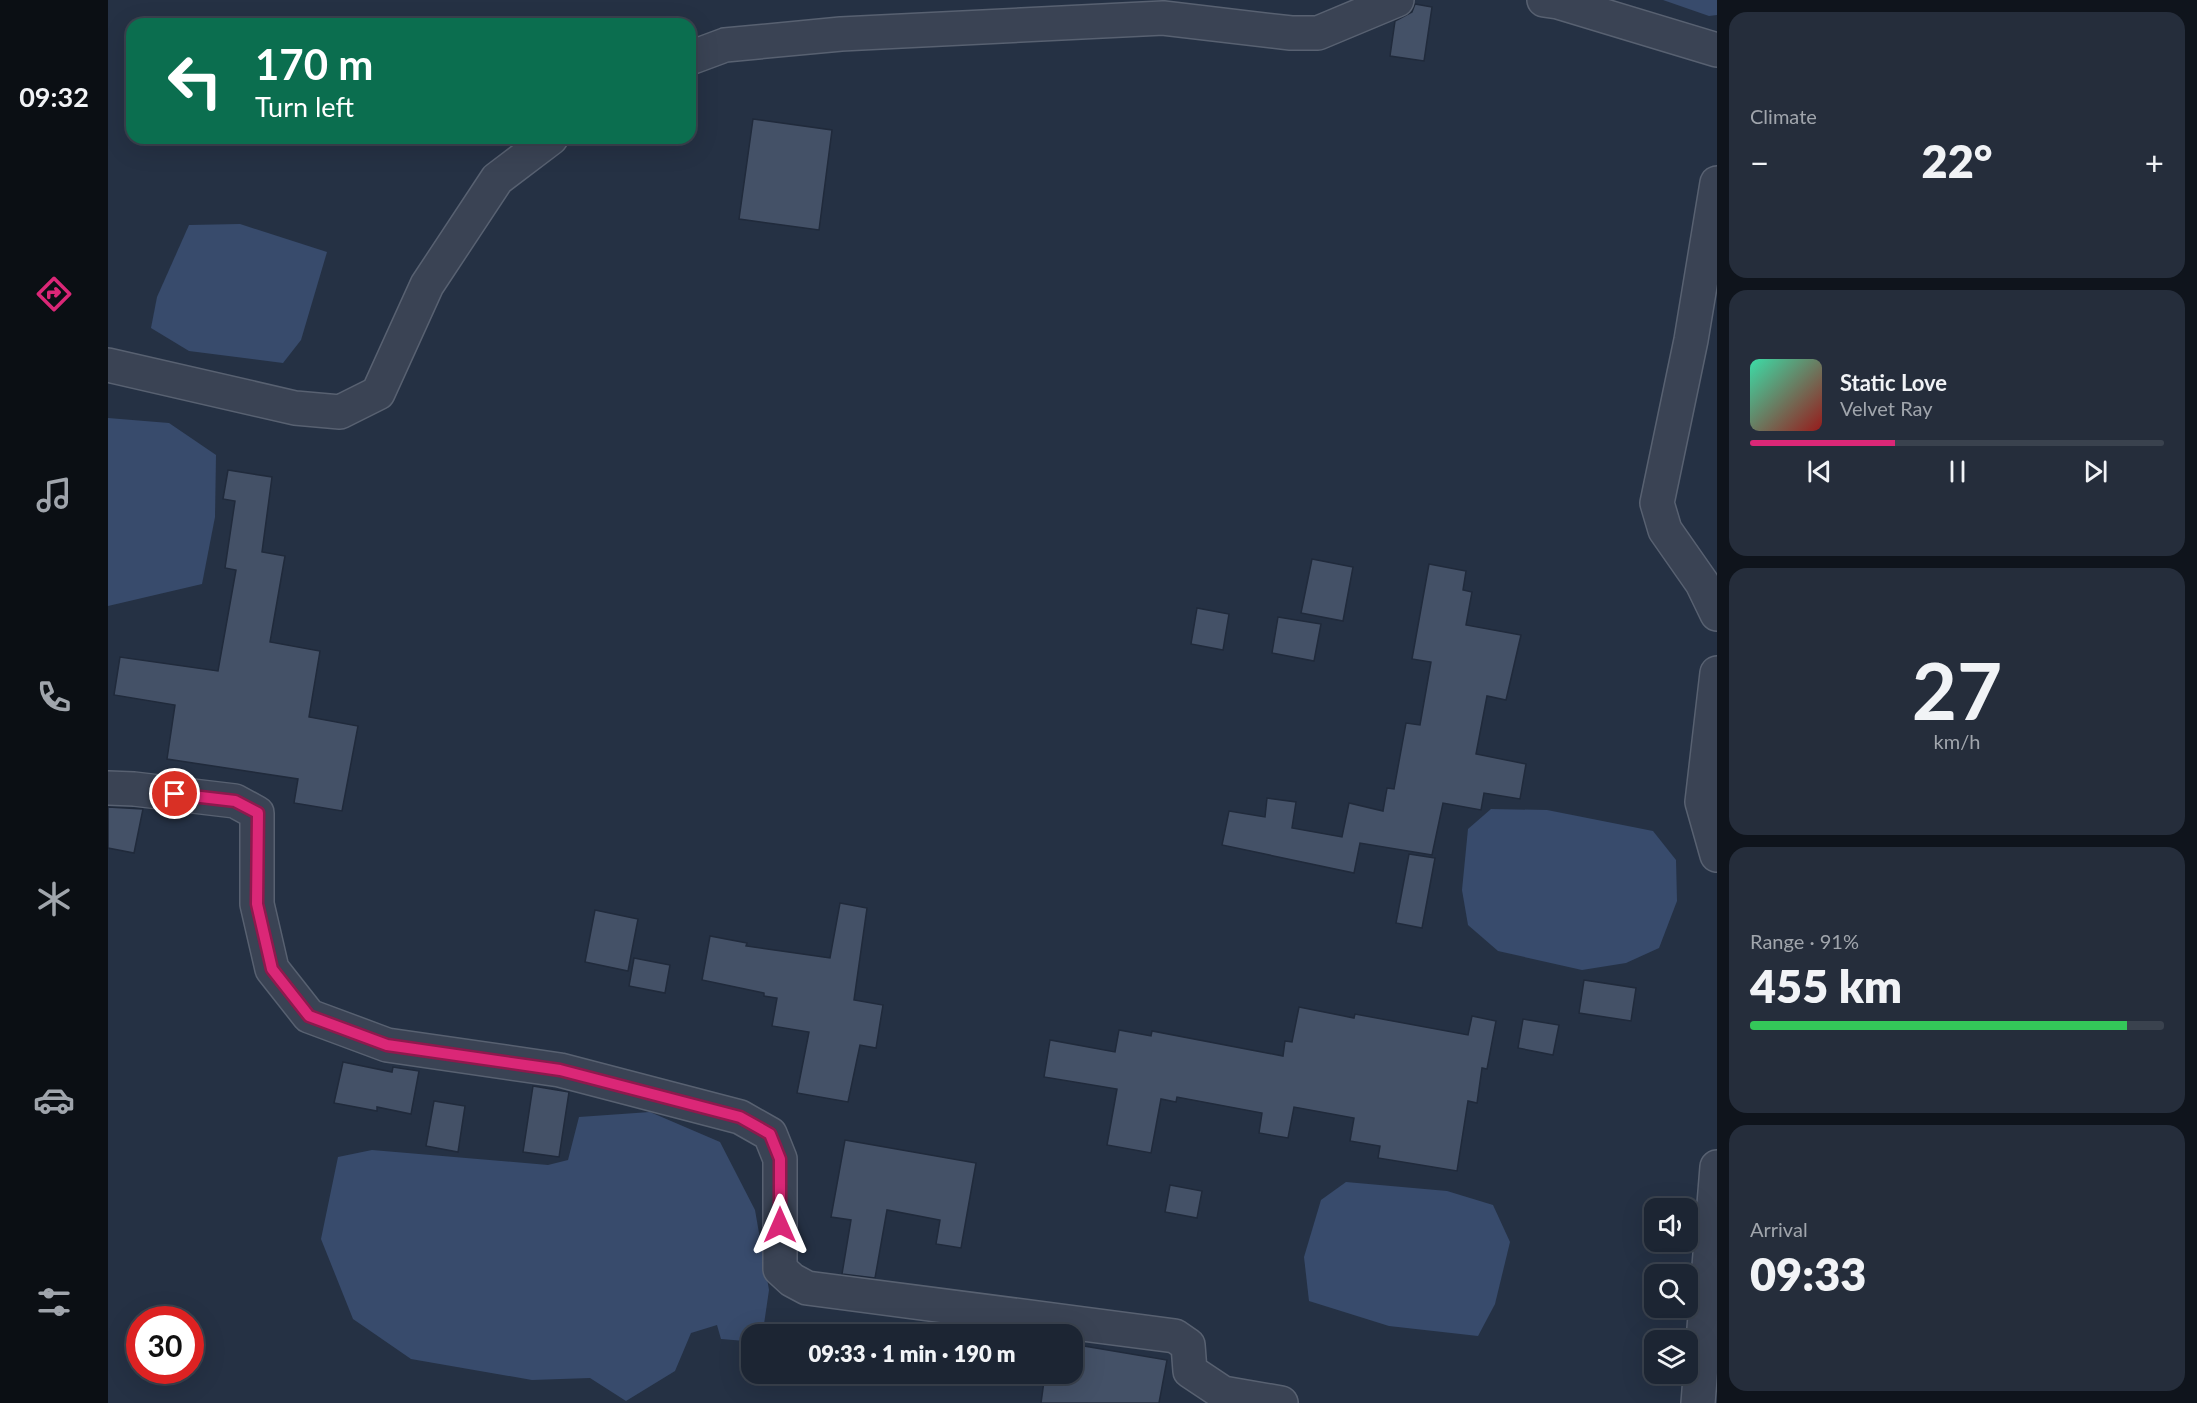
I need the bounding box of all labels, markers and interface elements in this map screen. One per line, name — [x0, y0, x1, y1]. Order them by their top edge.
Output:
text: 170 m — [255, 39, 373, 89]
icon: left — [156, 42, 234, 120]
text: 09:32 — [19, 80, 89, 113]
text: Turn left — [255, 90, 354, 123]
text: Climate — [1750, 104, 1817, 128]
text: 22° — [1922, 134, 1992, 188]
text: − — [1750, 142, 1769, 182]
text: + — [2145, 142, 2164, 182]
icon: directions — [33, 273, 75, 315]
text: Static Love — [1840, 369, 1947, 396]
text: Velvet Ray — [1840, 396, 1933, 420]
icon: previous — [1803, 455, 1836, 488]
icon: pause — [1941, 455, 1974, 488]
icon: next — [2079, 455, 2112, 488]
icon: music — [33, 474, 75, 516]
text: 27 — [1912, 643, 2002, 737]
icon: phone — [33, 676, 75, 718]
text: km/h — [1934, 729, 1980, 753]
pin — [149, 768, 200, 819]
icon: arrive — [158, 777, 191, 810]
icon: climate — [33, 878, 75, 920]
text: Range · 91% — [1750, 929, 1859, 953]
text: 455 km — [1750, 959, 1902, 1013]
icon: car — [33, 1079, 75, 1121]
position arrow — [748, 1193, 812, 1257]
map controls — [1644, 1198, 1698, 1384]
button: sound — [1644, 1198, 1698, 1252]
text: Arrival — [1750, 1217, 1808, 1241]
text: 09:33 — [1750, 1247, 1866, 1301]
button: search — [1644, 1264, 1698, 1318]
icon: filters — [33, 1281, 75, 1323]
speed limit sign: 30 — [126, 1306, 204, 1384]
button: layers — [1644, 1330, 1698, 1384]
text: 09:33 · 1 min · 190 m — [809, 1340, 1015, 1367]

